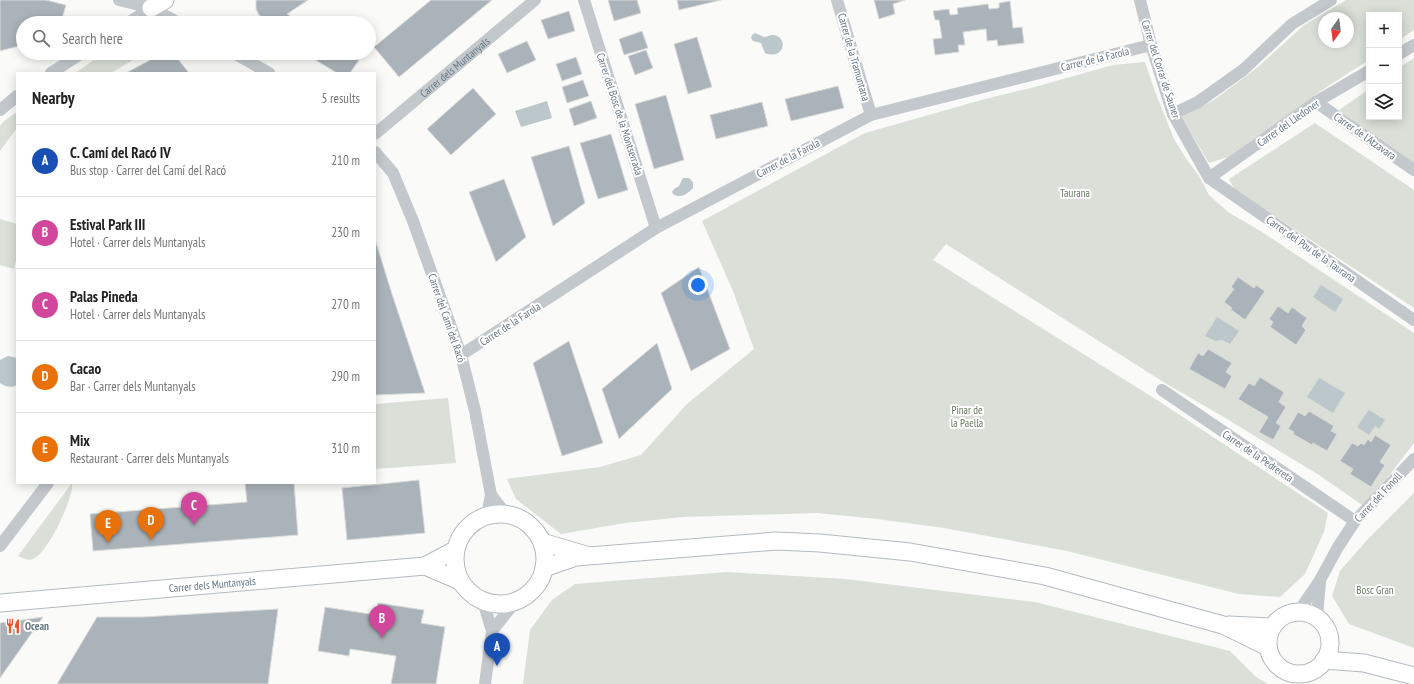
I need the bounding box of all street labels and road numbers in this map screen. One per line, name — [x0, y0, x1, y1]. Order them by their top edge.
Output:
street label: Carrer de la Tramuntana — [835, 11, 873, 103]
street label: Carrer del Corrar de Sauner — [1138, 18, 1184, 120]
street label: Carrer dels Muntanyals — [417, 34, 493, 101]
street label: Carrer de la Farola — [1059, 44, 1131, 74]
street label: Carrer del Bosc de la Montserrada — [594, 51, 646, 177]
street label: Carrer del Lledoner — [1254, 96, 1322, 150]
street label: Carrer de l'Atzavara — [1331, 109, 1399, 163]
street label: Carrer de la Farola — [754, 135, 822, 181]
street label: Carrer del Pou de la Taurana — [1263, 213, 1359, 285]
street label: Carrer del Camí del Racó — [425, 272, 469, 364]
street label: Carrer de la Farola — [477, 299, 543, 349]
street label: Carrer de la Pedrereta — [1220, 427, 1296, 485]
street label: Carrer del Fonoll — [1351, 469, 1405, 525]
street label: Carrer dels Muntanyals — [168, 574, 256, 595]

